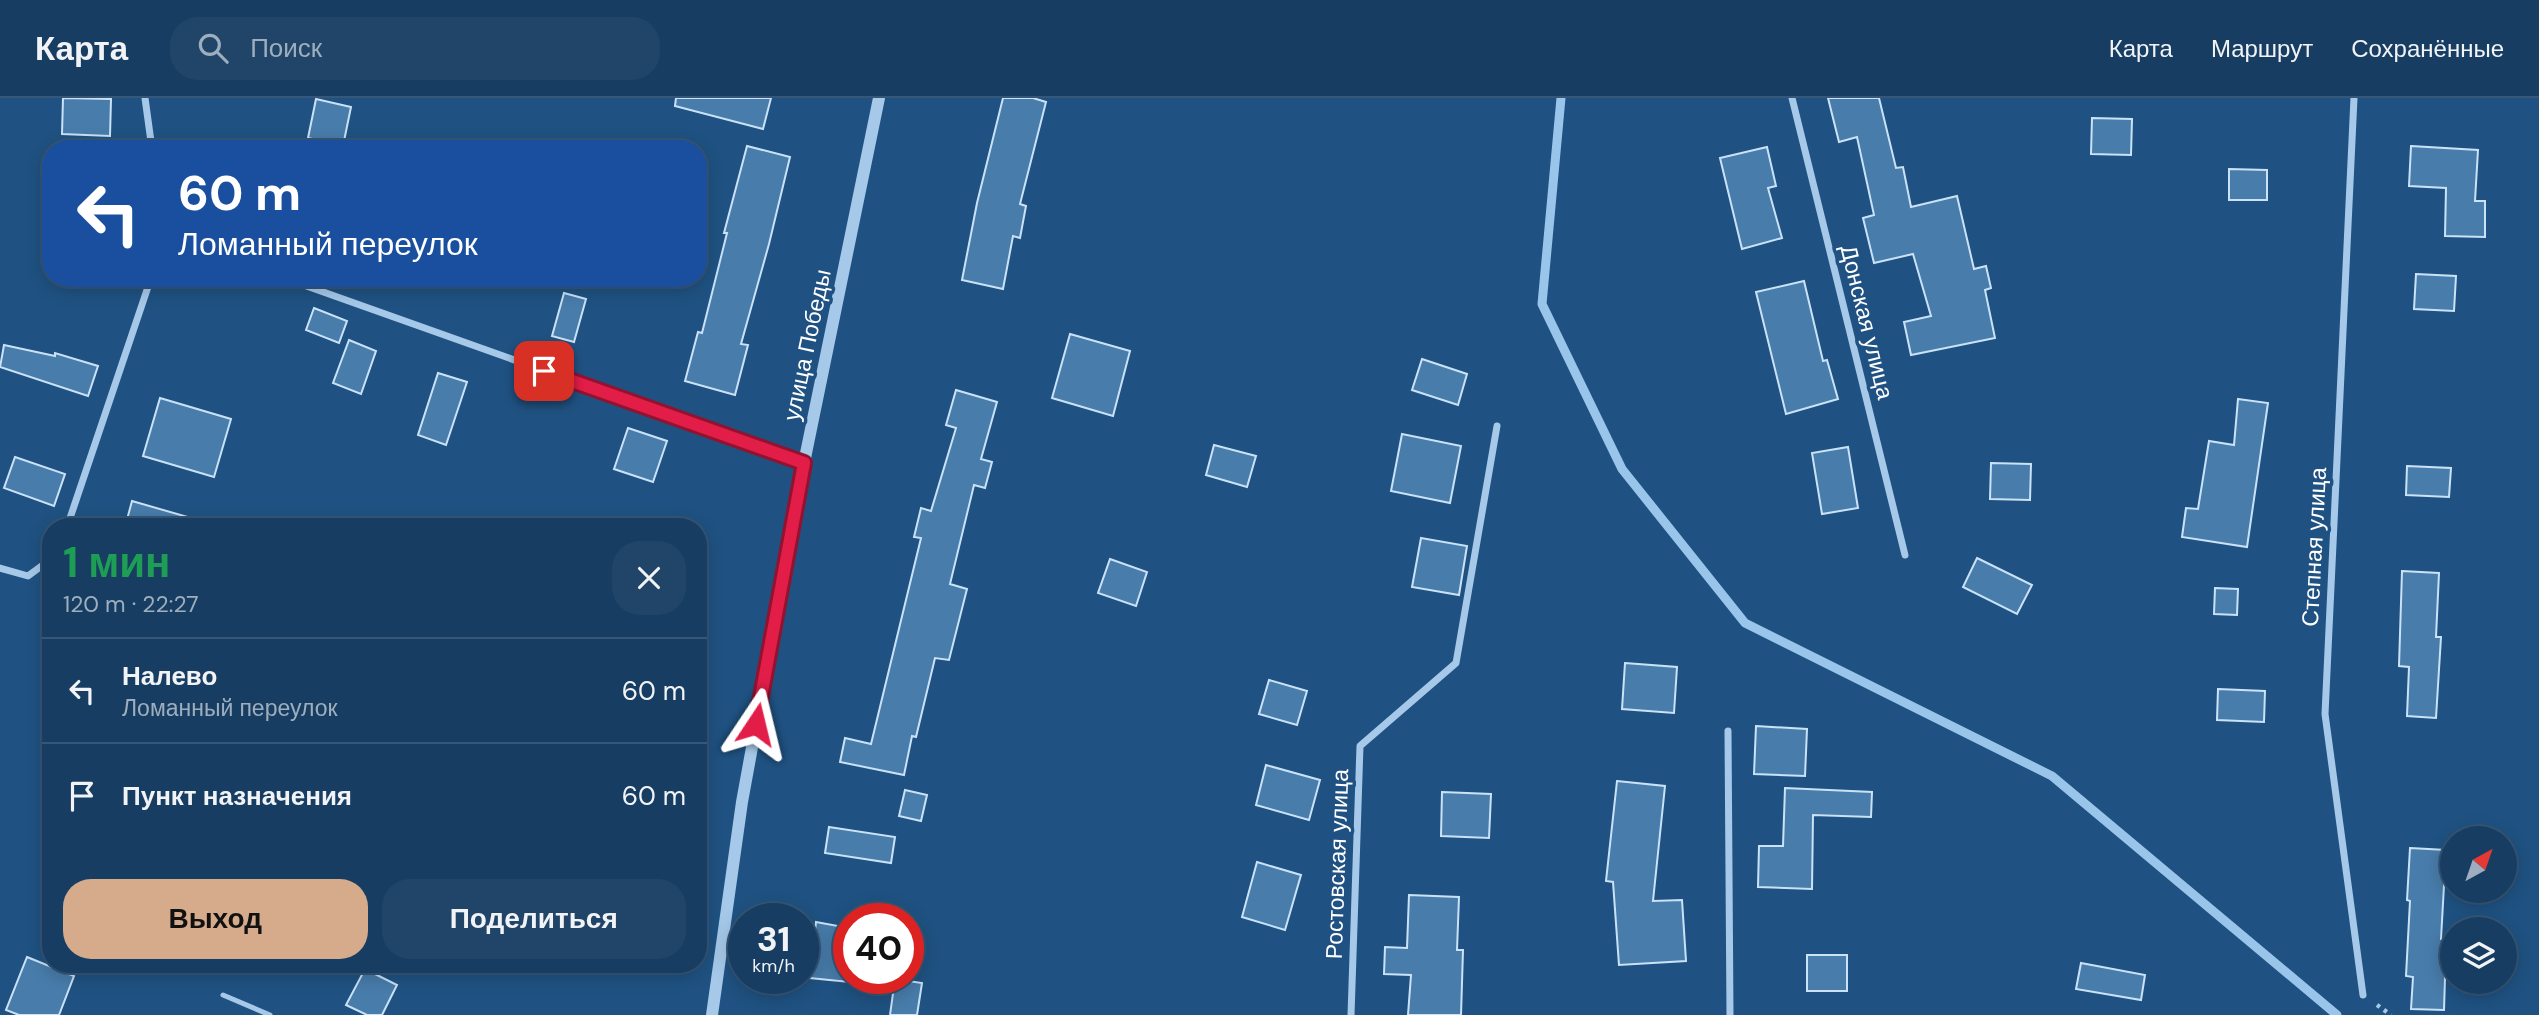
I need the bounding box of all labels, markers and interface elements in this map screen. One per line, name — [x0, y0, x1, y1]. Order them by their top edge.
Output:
search box — [170, 17, 660, 80]
text: Карта — [35, 27, 128, 70]
icon: search — [194, 29, 232, 67]
text: Поиск — [250, 31, 322, 65]
text: Карта — [2109, 33, 2173, 64]
text: Маршрут — [2211, 33, 2313, 64]
text: Сохранённые — [2351, 33, 2504, 64]
text: 60 m — [178, 161, 301, 225]
icon: left — [63, 168, 154, 259]
text: Ломанный переулок — [178, 223, 478, 265]
street label: Донская улица — [1833, 242, 1901, 402]
street label: улица Победы — [776, 267, 838, 423]
pin — [514, 341, 574, 401]
icon: arrive — [525, 352, 563, 390]
street label: Степная улица — [2295, 466, 2333, 627]
text: 1 мин — [63, 535, 170, 590]
button: close — [612, 541, 686, 615]
text: 120 m · 22:27 — [63, 589, 199, 619]
text: Налево — [122, 659, 217, 693]
icon: left — [63, 672, 101, 710]
text: 60 m — [622, 674, 686, 708]
position arrow — [719, 687, 793, 761]
text: Ломанный переулок — [122, 693, 338, 723]
street label: Ростовская улица — [1319, 768, 1355, 960]
icon: arrive — [63, 777, 101, 815]
text: Пункт назначения — [122, 779, 352, 813]
text: 60 m — [622, 779, 686, 813]
north arrow — [2440, 826, 2516, 903]
map controls — [2440, 826, 2517, 994]
button: Выход — [63, 879, 368, 959]
button: Поделиться — [382, 879, 686, 959]
speed limit sign: 40 — [833, 903, 924, 994]
text: 31 — [757, 916, 790, 962]
button: layers — [2440, 917, 2517, 994]
text: km/h — [752, 954, 795, 978]

